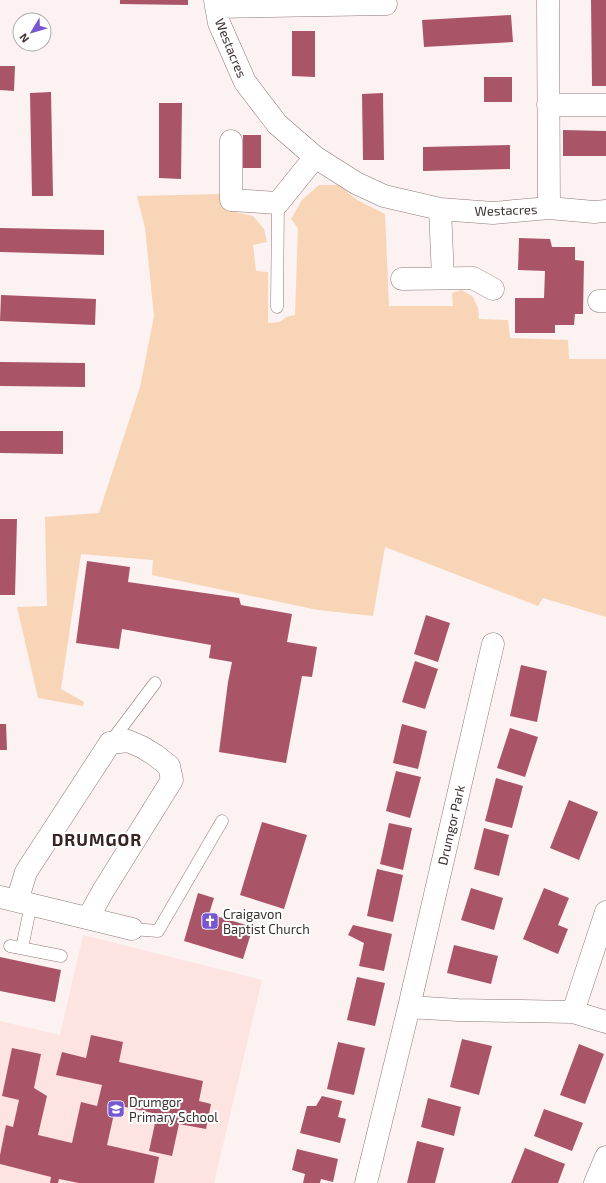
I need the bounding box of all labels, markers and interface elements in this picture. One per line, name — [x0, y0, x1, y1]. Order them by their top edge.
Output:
north arrow — [12, 12, 52, 52]
street label: Westacres — [212, 16, 250, 80]
text: N — [16, 31, 31, 46]
street label: Westacres — [474, 201, 538, 219]
street label: Drumgor Park — [434, 783, 468, 867]
district label: DRUMGOR — [52, 829, 142, 849]
place label: Craigavon Baptist Church — [223, 906, 310, 937]
church icon: Craigavon Baptist Church — [200, 911, 220, 931]
place label: Drumgor Primary School — [129, 1094, 218, 1125]
school or university icon: Drumgor Primary School — [106, 1099, 126, 1119]

